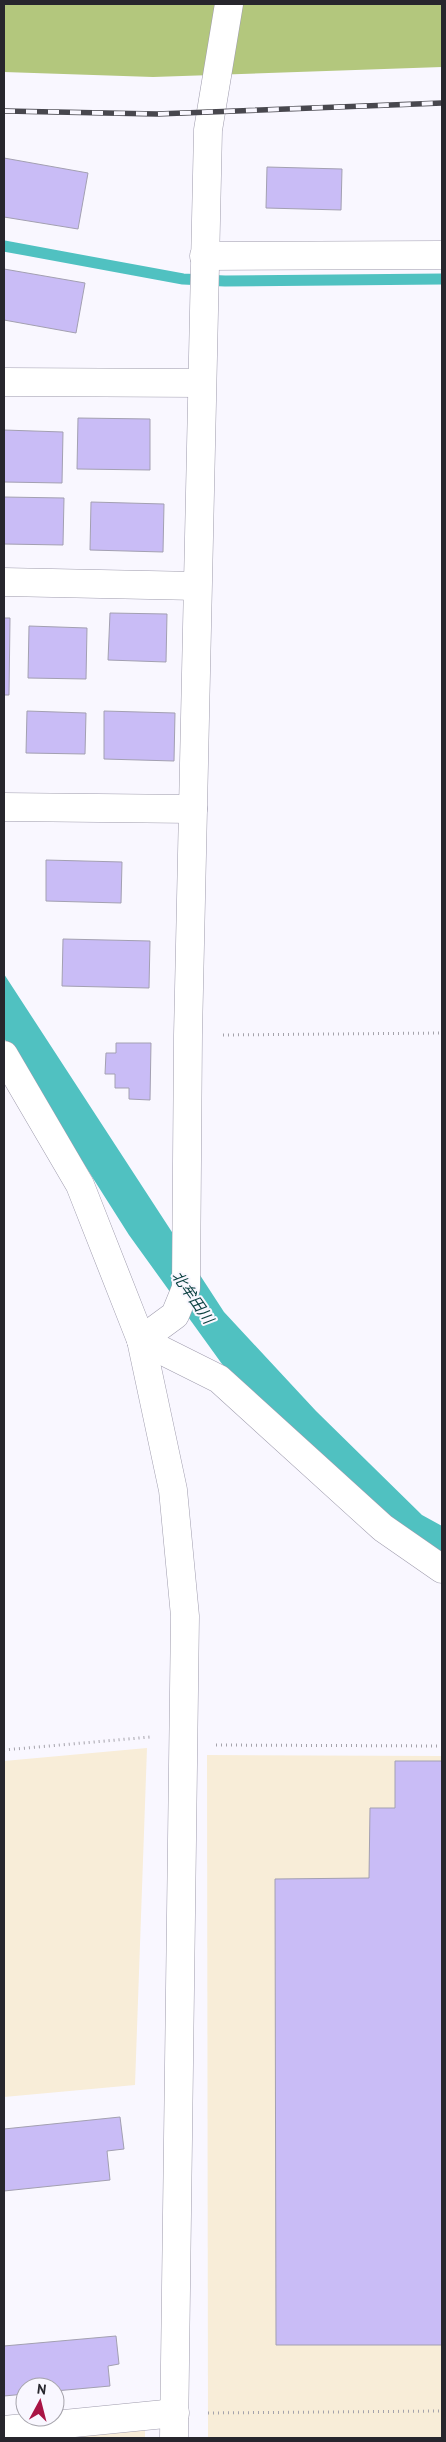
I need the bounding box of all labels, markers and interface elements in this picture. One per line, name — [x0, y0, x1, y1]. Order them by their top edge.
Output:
water label: 北牟田川 — [168, 1267, 219, 1329]
north arrow — [15, 2377, 65, 2427]
text: N — [36, 2380, 47, 2399]

